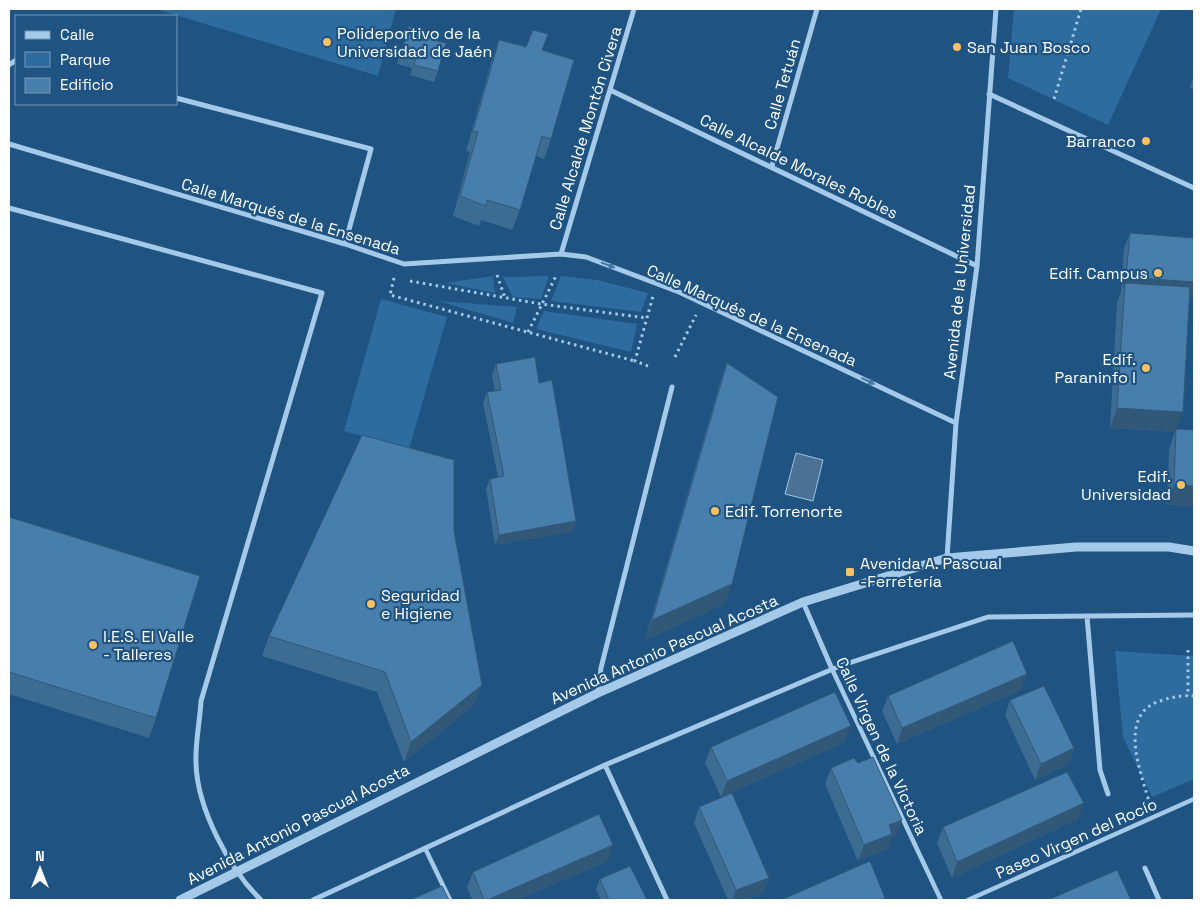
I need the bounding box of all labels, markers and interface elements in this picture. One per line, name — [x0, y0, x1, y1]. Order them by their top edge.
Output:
legend — [15, 15, 178, 105]
place label: Polideportivo de la Universidad de Jaén — [337, 23, 492, 62]
street label: Calle Alcalde Montón Civera — [544, 24, 627, 233]
text: Calle — [60, 25, 95, 44]
marker: Polideportivo de la Universidad de Jaén — [321, 36, 333, 48]
street label: Calle Tetuán — [759, 36, 805, 132]
place label: San Juan Bosco — [967, 37, 1090, 58]
marker: San Juan Bosco — [951, 41, 963, 53]
text: Parque — [60, 50, 111, 69]
text: Edificio — [60, 75, 114, 94]
street label: Calle Alcalde Morales Robles — [696, 109, 901, 224]
place label: Barranco — [1066, 131, 1136, 152]
marker: Barranco — [1140, 135, 1152, 147]
street label: Calle Marqués de la Ensenada — [179, 173, 403, 260]
street label: Avenida de la Universidad — [939, 183, 980, 381]
street label: Calle Marqués de la Ensenada — [643, 260, 860, 371]
one-way arrow — [601, 262, 615, 270]
place label: Edif. Campus — [1049, 263, 1148, 284]
marker: Edif. Campus — [1152, 267, 1164, 279]
place label: Edif. Paraninfo I — [1054, 349, 1136, 388]
marker: Edif. Paraninfo I — [1140, 362, 1152, 374]
one-way arrow — [861, 378, 875, 386]
place label: Edif. Universidad — [1081, 466, 1171, 505]
marker: Edif. Universidad — [1175, 479, 1187, 491]
place label: Edif. Torrenorte — [725, 501, 843, 522]
marker: Edif. Torrenorte — [709, 505, 721, 517]
place label: Avenida A. Pascual -Ferretería — [860, 553, 1002, 592]
marker: Avenida A. Pascual -Ferretería — [844, 566, 856, 578]
place label: Seguridad e Higiene — [381, 585, 460, 624]
street label: Avenida Antonio Pascual Acosta — [547, 590, 781, 709]
marker: Seguridad e Higiene — [365, 598, 377, 610]
place label: I.E.S. El Valle - Talleres — [103, 626, 194, 665]
marker: I.E.S. El Valle - Talleres — [87, 639, 99, 651]
street label: Calle Virgen de la Victoria — [831, 654, 932, 839]
street label: Avenida Antonio Pascual Acosta — [184, 759, 413, 890]
street label: Paseo Virgen del Rocío — [992, 793, 1160, 884]
north arrow — [15, 844, 65, 894]
text: N — [35, 847, 45, 865]

